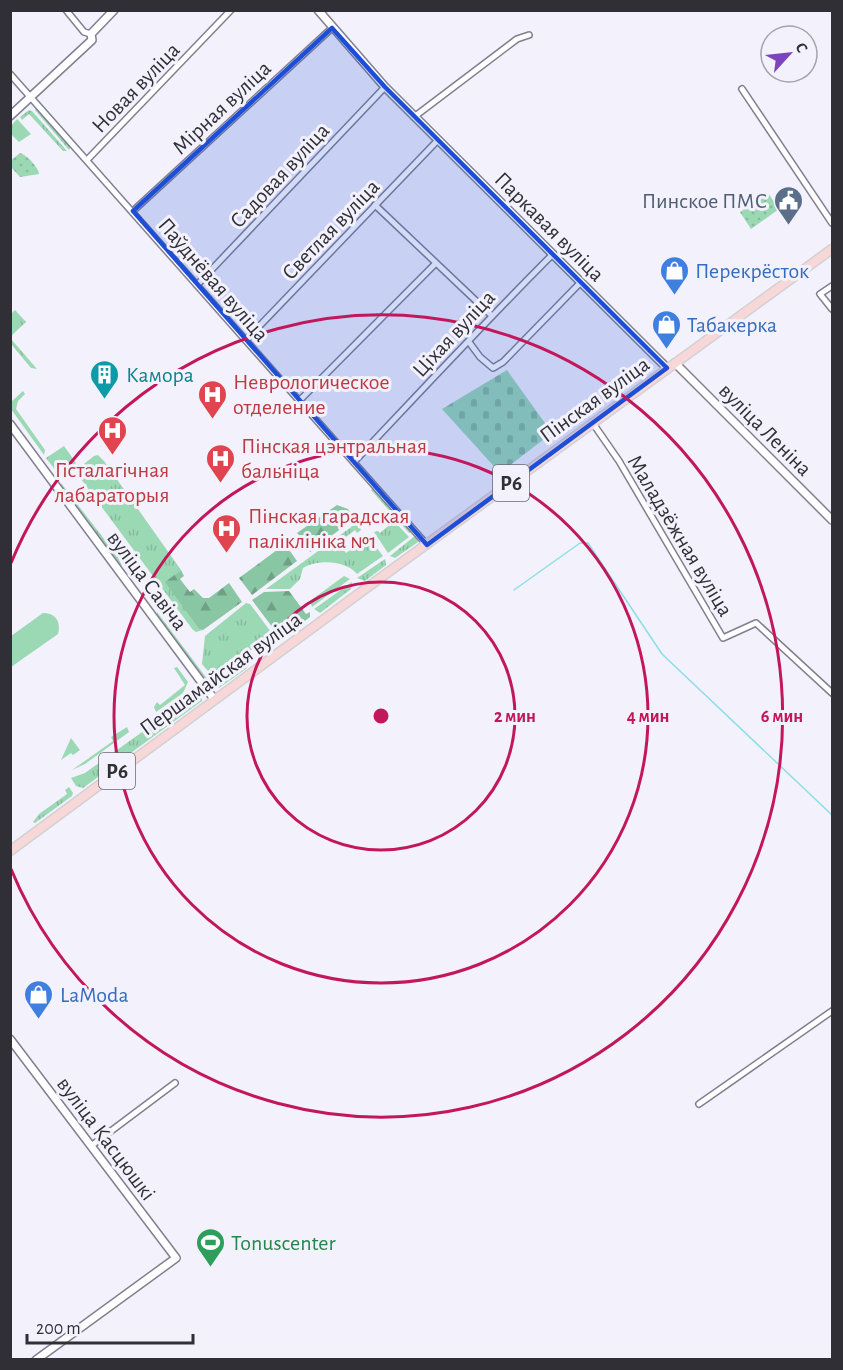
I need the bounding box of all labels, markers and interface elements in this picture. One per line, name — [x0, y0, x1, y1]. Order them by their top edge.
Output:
north arrow — [759, 24, 819, 84]
street label: Новая вуліца — [88, 38, 184, 137]
text: С — [792, 40, 811, 55]
street label: Мірная вуліца — [168, 57, 275, 159]
street label: Садовая вуліца — [226, 119, 334, 232]
street label: Паркавая вуліца — [490, 168, 608, 286]
street label: Светлая вуліца — [278, 175, 384, 284]
public building icon: Пинское ПМС — [772, 184, 804, 226]
place label: Пинское ПМС — [642, 190, 767, 212]
street label: Паўднёвая вуліца — [154, 214, 273, 346]
shop icon: Перекрёсток — [658, 254, 690, 296]
place label: Перекрёсток — [695, 260, 809, 282]
street label: Ціхая вуліца — [408, 286, 499, 381]
shop icon: Табакерка — [650, 308, 682, 350]
place label: Табакерка — [687, 314, 777, 336]
street label: Пінская вуліца — [536, 353, 653, 447]
building icon: Камора — [89, 358, 121, 400]
place label: Камора — [126, 364, 194, 386]
place label: Неврологическое отделение — [233, 371, 390, 418]
hospital icon: Неврологическое отделение — [196, 378, 228, 420]
street label: вуліца Леніна — [715, 379, 816, 480]
hospital icon: Гісталагічная лабараторыя — [96, 414, 128, 456]
place label: Пінская цэнтральная бальніца — [241, 435, 427, 482]
hospital icon: Пінская цэнтральная бальніца — [204, 442, 236, 484]
street label: Маладзёжная вуліца — [623, 451, 737, 620]
place label: Гісталагічная лабараторыя — [55, 459, 169, 506]
road number: Р6 — [493, 465, 529, 501]
place label: Пінская гарадская паліклініка №1 — [248, 505, 410, 552]
hospital icon: Пінская гарадская паліклініка №1 — [211, 512, 243, 554]
street label: вуліца Савіча — [103, 527, 191, 634]
street label: Першамайская вуліца — [136, 608, 306, 740]
centre of rings — [371, 706, 391, 726]
text: 2 мин — [494, 708, 536, 726]
text: 4 мин — [627, 708, 669, 726]
text: 6 мин — [761, 708, 803, 726]
road number: Р6 — [99, 753, 135, 789]
shop icon: LaModa — [23, 978, 55, 1020]
place label: LaModa — [60, 984, 129, 1006]
street label: вуліца Касцюшкі — [53, 1073, 160, 1204]
sports icon: Tonuscenter — [194, 1226, 226, 1268]
place label: Tonuscenter — [231, 1232, 336, 1254]
scale bar — [27, 1307, 194, 1345]
text: 200 m — [36, 1320, 81, 1338]

